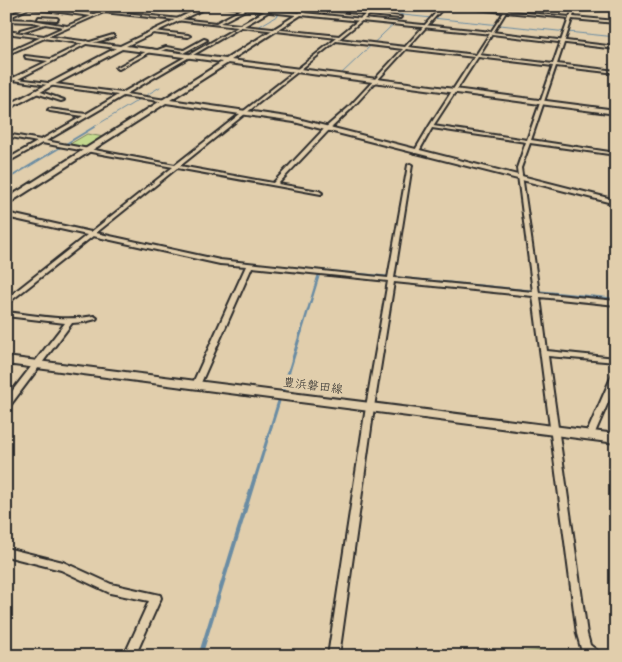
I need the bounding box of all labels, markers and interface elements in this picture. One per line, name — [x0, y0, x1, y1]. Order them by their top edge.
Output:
street label: 豊浜磐田線 — [282, 375, 344, 397]

